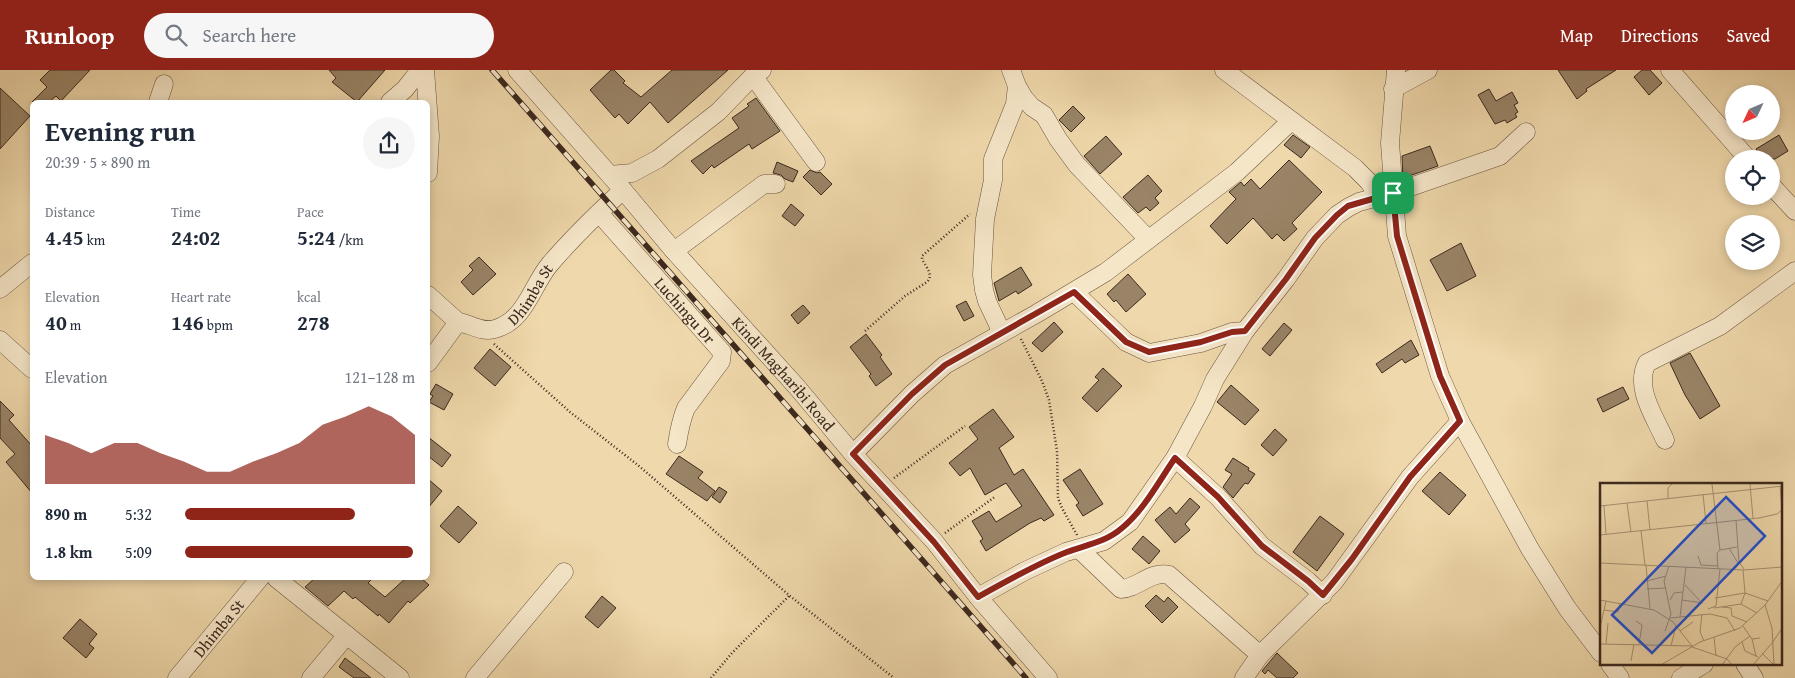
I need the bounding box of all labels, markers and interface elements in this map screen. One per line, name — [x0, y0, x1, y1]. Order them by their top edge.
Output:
search box — [144, 13, 494, 58]
text: Runloop — [25, 18, 114, 53]
icon: search — [162, 21, 190, 49]
text: Search here — [202, 21, 296, 49]
text: Map — [1560, 22, 1593, 49]
text: Directions — [1621, 22, 1698, 49]
text: Saved — [1726, 22, 1770, 49]
north arrow — [1725, 85, 1780, 140]
map controls — [1725, 85, 1780, 270]
text: Evening run — [45, 110, 196, 151]
button: share — [363, 117, 415, 169]
text: 20:39 · 5 × 890 m — [45, 150, 150, 174]
button: locate — [1725, 150, 1780, 205]
pin — [1372, 172, 1414, 214]
icon: arrive — [1379, 179, 1407, 207]
text: Distance — [45, 202, 95, 222]
text: Time — [171, 202, 201, 222]
text: Pace — [297, 202, 324, 222]
button: layers — [1725, 215, 1780, 270]
text: 4.45 — [45, 222, 84, 253]
text: 24:02 — [171, 222, 220, 253]
text: 5:24 — [297, 222, 336, 253]
text: km — [84, 230, 105, 250]
text: /km — [336, 230, 364, 250]
street label: Dhimba St — [502, 258, 559, 331]
street label: Luchingu Dr — [649, 272, 722, 349]
text: Elevation — [45, 287, 100, 307]
text: Heart rate — [171, 287, 231, 307]
text: kcal — [297, 287, 321, 307]
text: 40 — [45, 307, 67, 338]
text: 146 — [171, 307, 204, 338]
text: 278 — [297, 307, 330, 338]
street label: Kindi Magharibi Road — [726, 311, 841, 436]
text: m — [67, 315, 81, 335]
text: bpm — [204, 315, 233, 335]
text: Elevation — [45, 365, 108, 389]
text: 121–128 m — [345, 365, 415, 389]
inset map — [1600, 483, 1782, 666]
text: 890 m — [45, 502, 87, 526]
text: 5:32 — [125, 502, 152, 526]
text: 1.8 km — [45, 540, 92, 564]
text: 5:09 — [125, 540, 152, 564]
street label: Dhimba St — [187, 593, 250, 662]

